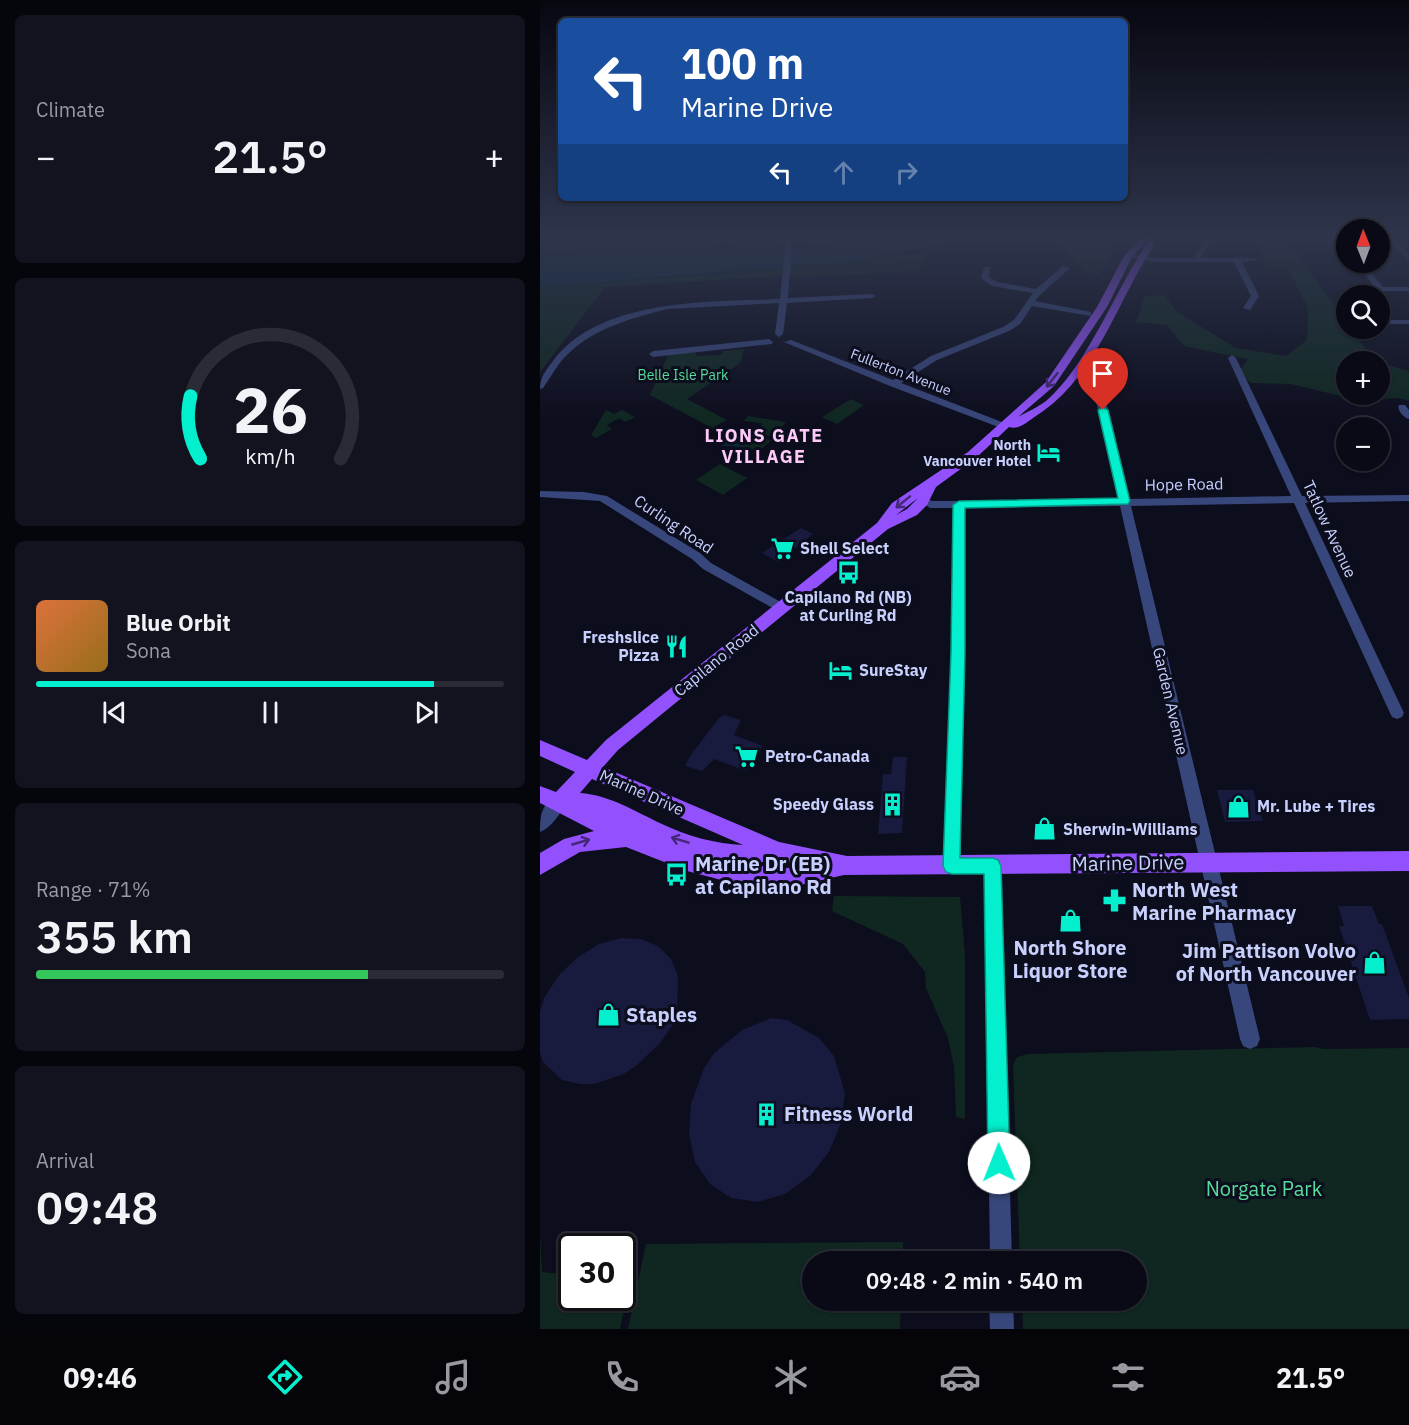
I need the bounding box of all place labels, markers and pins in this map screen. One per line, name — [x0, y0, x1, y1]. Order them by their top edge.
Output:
pin — [1077, 348, 1128, 410]
place label: North Vancouver Hotel — [923, 436, 1031, 470]
hotel icon: North Vancouver Hotel — [1036, 440, 1062, 466]
supermarket icon: Shell Select — [769, 535, 795, 561]
place label: Shell Select — [800, 538, 889, 558]
bus stop icon: Capilano Rd (NB) at Curling Rd — [835, 559, 861, 585]
place label: Capilano Rd (NB) at Curling Rd — [784, 587, 912, 625]
place label: Freshslice Pizza — [582, 627, 659, 665]
restaurant icon: Freshslice Pizza — [664, 633, 690, 659]
hotel icon: SureStay — [828, 657, 854, 683]
place label: SureStay — [859, 660, 928, 680]
supermarket icon: Petro-Canada — [734, 743, 760, 769]
place label: Petro-Canada — [765, 746, 870, 766]
building icon: Speedy Glass — [879, 791, 905, 817]
shop icon: Mr. Lube + Tires — [1226, 793, 1252, 819]
place label: Speedy Glass — [773, 794, 874, 814]
place label: Mr. Lube + Tires — [1257, 796, 1375, 816]
shop icon: Sherwin-Williams — [1032, 816, 1058, 842]
place label: Sherwin-Williams — [1063, 819, 1198, 839]
place label: Marine Dr (EB) at Capilano Rd — [695, 850, 832, 900]
bus stop icon: Marine Dr (EB) at Capilano Rd — [664, 862, 690, 888]
place label: North West Marine Pharmacy — [1132, 876, 1297, 926]
pharmacy icon: North West Marine Pharmacy — [1101, 888, 1127, 914]
shop icon: North Shore Liquor Store — [1057, 907, 1083, 933]
place label: North Shore Liquor Store — [1013, 934, 1127, 984]
place label: Jim Pattison Volvo of North Vancouver — [1176, 937, 1356, 987]
shop icon: Jim Pattison Volvo of North Vancouver — [1361, 949, 1387, 975]
place label: Staples — [626, 1001, 697, 1028]
shop icon: Staples — [595, 1002, 621, 1028]
place label: Fitness World — [784, 1100, 914, 1127]
building icon: Fitness World — [753, 1101, 779, 1127]

